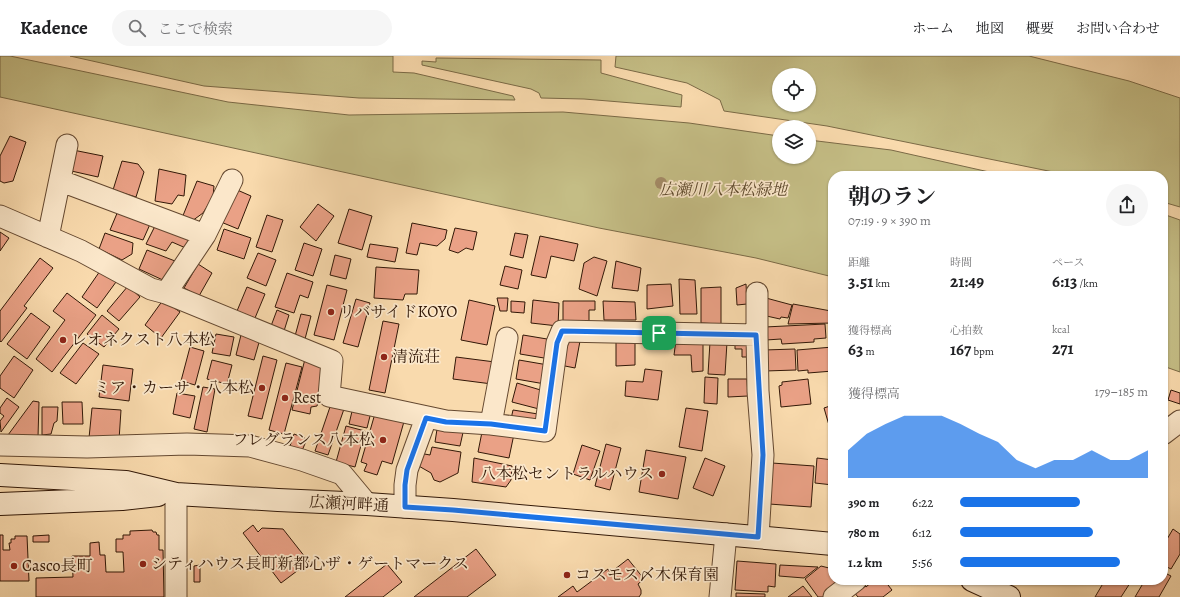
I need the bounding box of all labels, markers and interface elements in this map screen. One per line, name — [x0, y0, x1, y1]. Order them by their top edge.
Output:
search box — [112, 10, 392, 46]
text: Kadence — [20, 15, 88, 41]
icon: search — [126, 17, 148, 39]
text: ここで検索 — [158, 19, 233, 39]
text: ホーム — [912, 19, 954, 38]
text: 地図 — [976, 19, 1004, 38]
text: 概要 — [1026, 19, 1054, 38]
text: お問い合わせ — [1076, 19, 1160, 38]
map controls — [772, 68, 816, 164]
button: locate — [772, 68, 816, 112]
button: layers — [772, 120, 816, 164]
park label: 広瀬川八本松緑地 — [659, 179, 789, 201]
text: 朝のラン — [848, 182, 936, 212]
button: share — [1106, 184, 1148, 226]
text: 07:19 · 9 × 390 m — [848, 212, 931, 229]
text: 距離 — [848, 255, 870, 270]
text: 時間 — [950, 255, 972, 270]
text: ペース — [1052, 255, 1084, 270]
text: 3.51 — [848, 270, 873, 293]
text: 21:49 — [950, 270, 984, 293]
text: 6:13 — [1052, 270, 1077, 293]
text: km — [873, 276, 890, 291]
text: /km — [1077, 276, 1098, 291]
place label: リバサイドKOYO — [339, 301, 457, 323]
marker: リバサイドKOYO — [326, 307, 336, 317]
pin — [642, 316, 676, 350]
icon: arrive — [648, 322, 670, 344]
text: kcal — [1052, 322, 1070, 337]
text: 獲得標高 — [848, 323, 892, 338]
text: 心拍数 — [950, 323, 983, 338]
place label: レオネクスト八本松 — [71, 329, 215, 351]
marker: レオネクスト八本松 — [58, 335, 68, 345]
text: 271 — [1052, 337, 1074, 360]
text: 63 — [848, 338, 863, 361]
text: 167 — [950, 338, 971, 361]
text: m — [863, 344, 875, 359]
text: bpm — [971, 344, 994, 359]
place label: 清流荘 — [392, 346, 440, 368]
marker: 清流荘 — [379, 352, 389, 362]
place label: ミア・カーサ・八本松 — [94, 377, 254, 399]
marker: ミア・カーサ・八本松 — [257, 383, 267, 393]
text: 179–185 m — [1095, 383, 1148, 400]
text: 獲得標高 — [848, 385, 900, 402]
place label: Rest — [293, 387, 321, 409]
marker: Rest — [280, 393, 290, 403]
place label: フレグランス八本松 — [232, 429, 375, 451]
marker: フレグランス八本松 — [378, 435, 388, 445]
place label: 八本松セントラルハウス — [480, 463, 654, 485]
marker: 八本松セントラルハウス — [657, 469, 667, 479]
street label: 広瀬河畔通 — [308, 491, 390, 517]
text: 390 m — [848, 494, 879, 511]
text: 6:22 — [912, 494, 933, 511]
text: 780 m — [848, 524, 880, 541]
text: 6:12 — [912, 524, 932, 541]
place label: シティハウス長町新都心ザ・ゲートマークス — [151, 553, 469, 575]
text: 1.2 km — [848, 554, 882, 571]
text: 5:56 — [912, 554, 932, 571]
place label: Casco長町 — [22, 555, 92, 577]
marker: シティハウス長町新都心ザ・ゲートマークス — [138, 559, 148, 569]
marker: Casco長町 — [9, 561, 19, 571]
place label: コスモス〆木保育園 — [575, 564, 719, 586]
marker: コスモス〆木保育園 — [562, 570, 572, 580]

